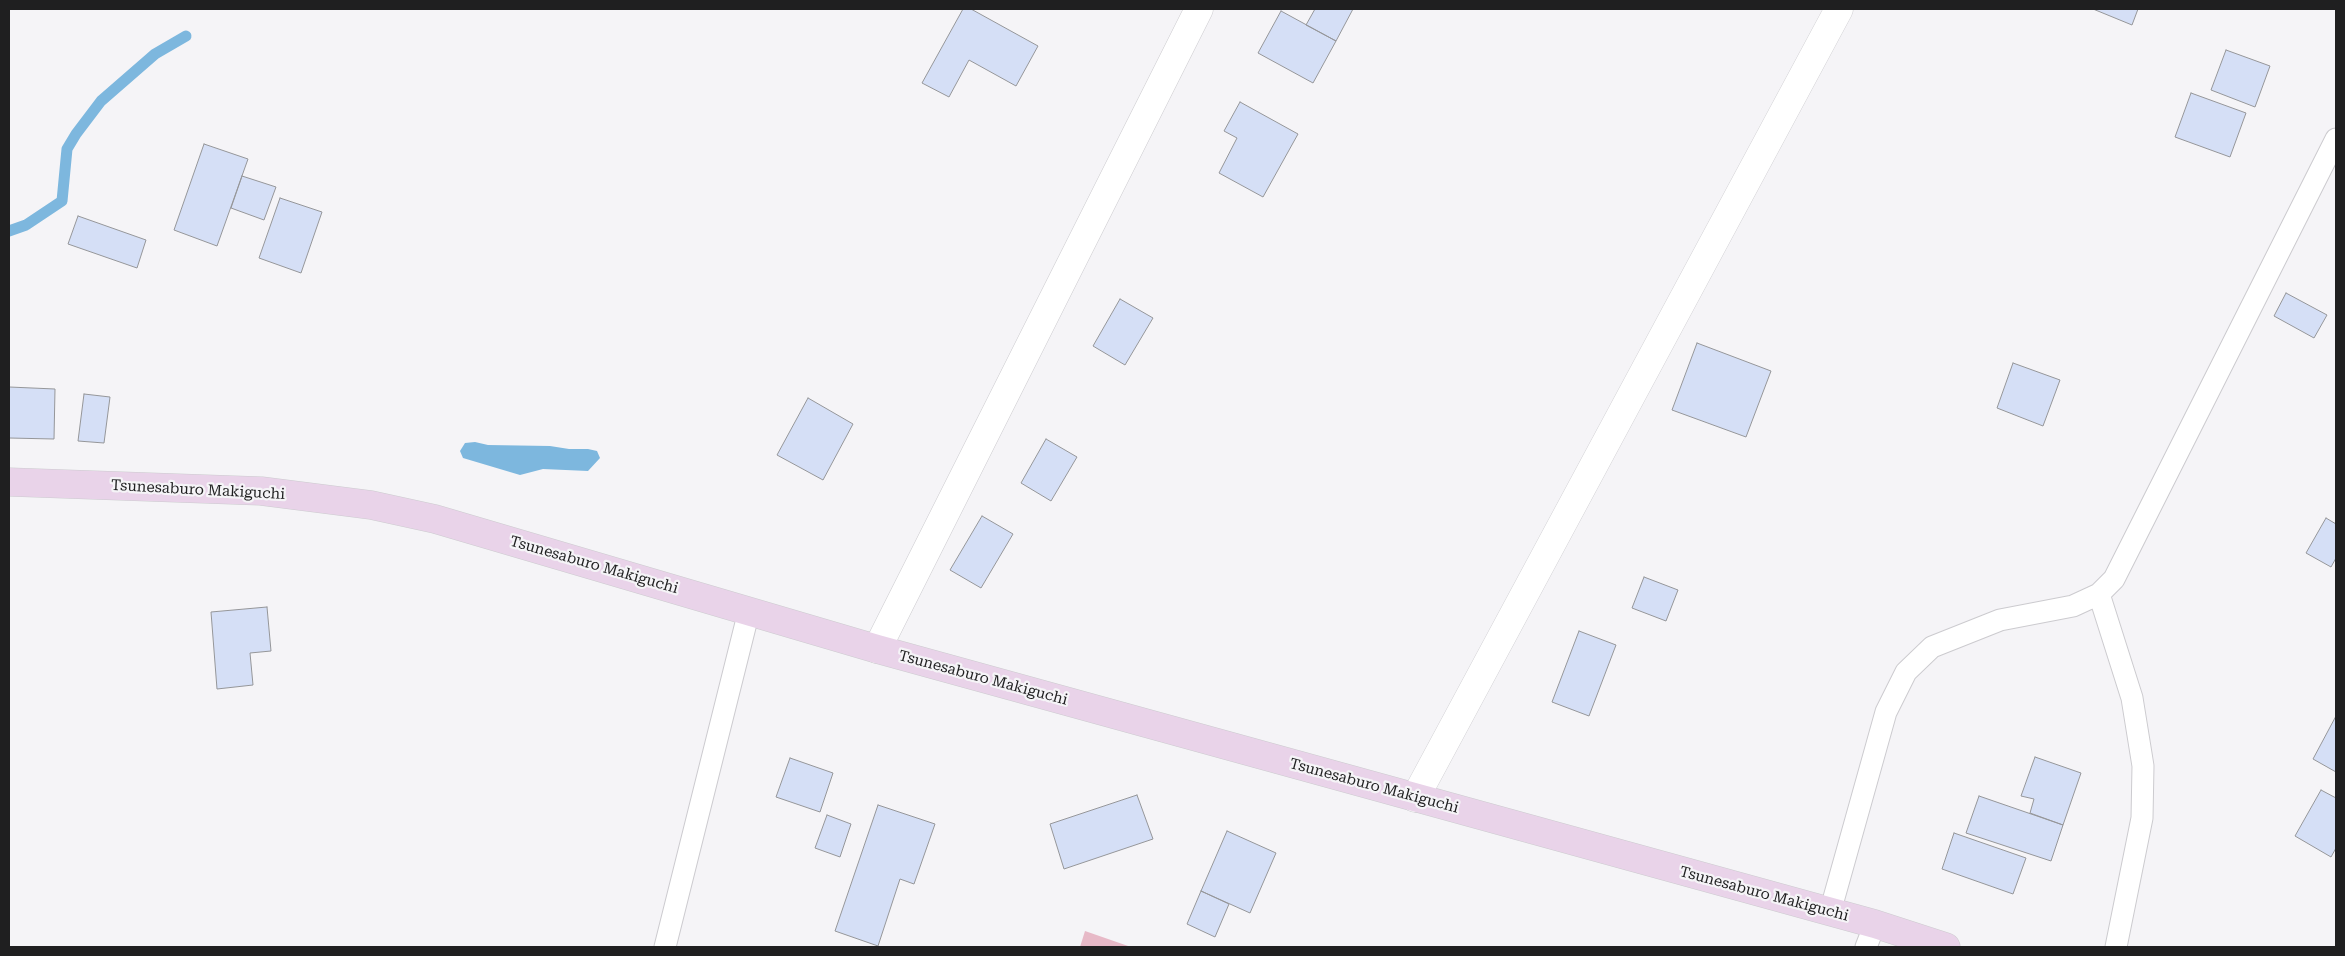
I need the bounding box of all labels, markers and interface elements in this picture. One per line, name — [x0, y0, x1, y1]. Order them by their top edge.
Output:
street label: Tsunesaburo Makiguchi — [111, 476, 285, 504]
street label: Tsunesaburo Makiguchi — [508, 532, 680, 598]
street label: Tsunesaburo Makiguchi — [897, 647, 1069, 709]
street label: Tsunesaburo Makiguchi — [1288, 755, 1460, 817]
street label: Tsunesaburo Makiguchi — [1678, 863, 1850, 925]

